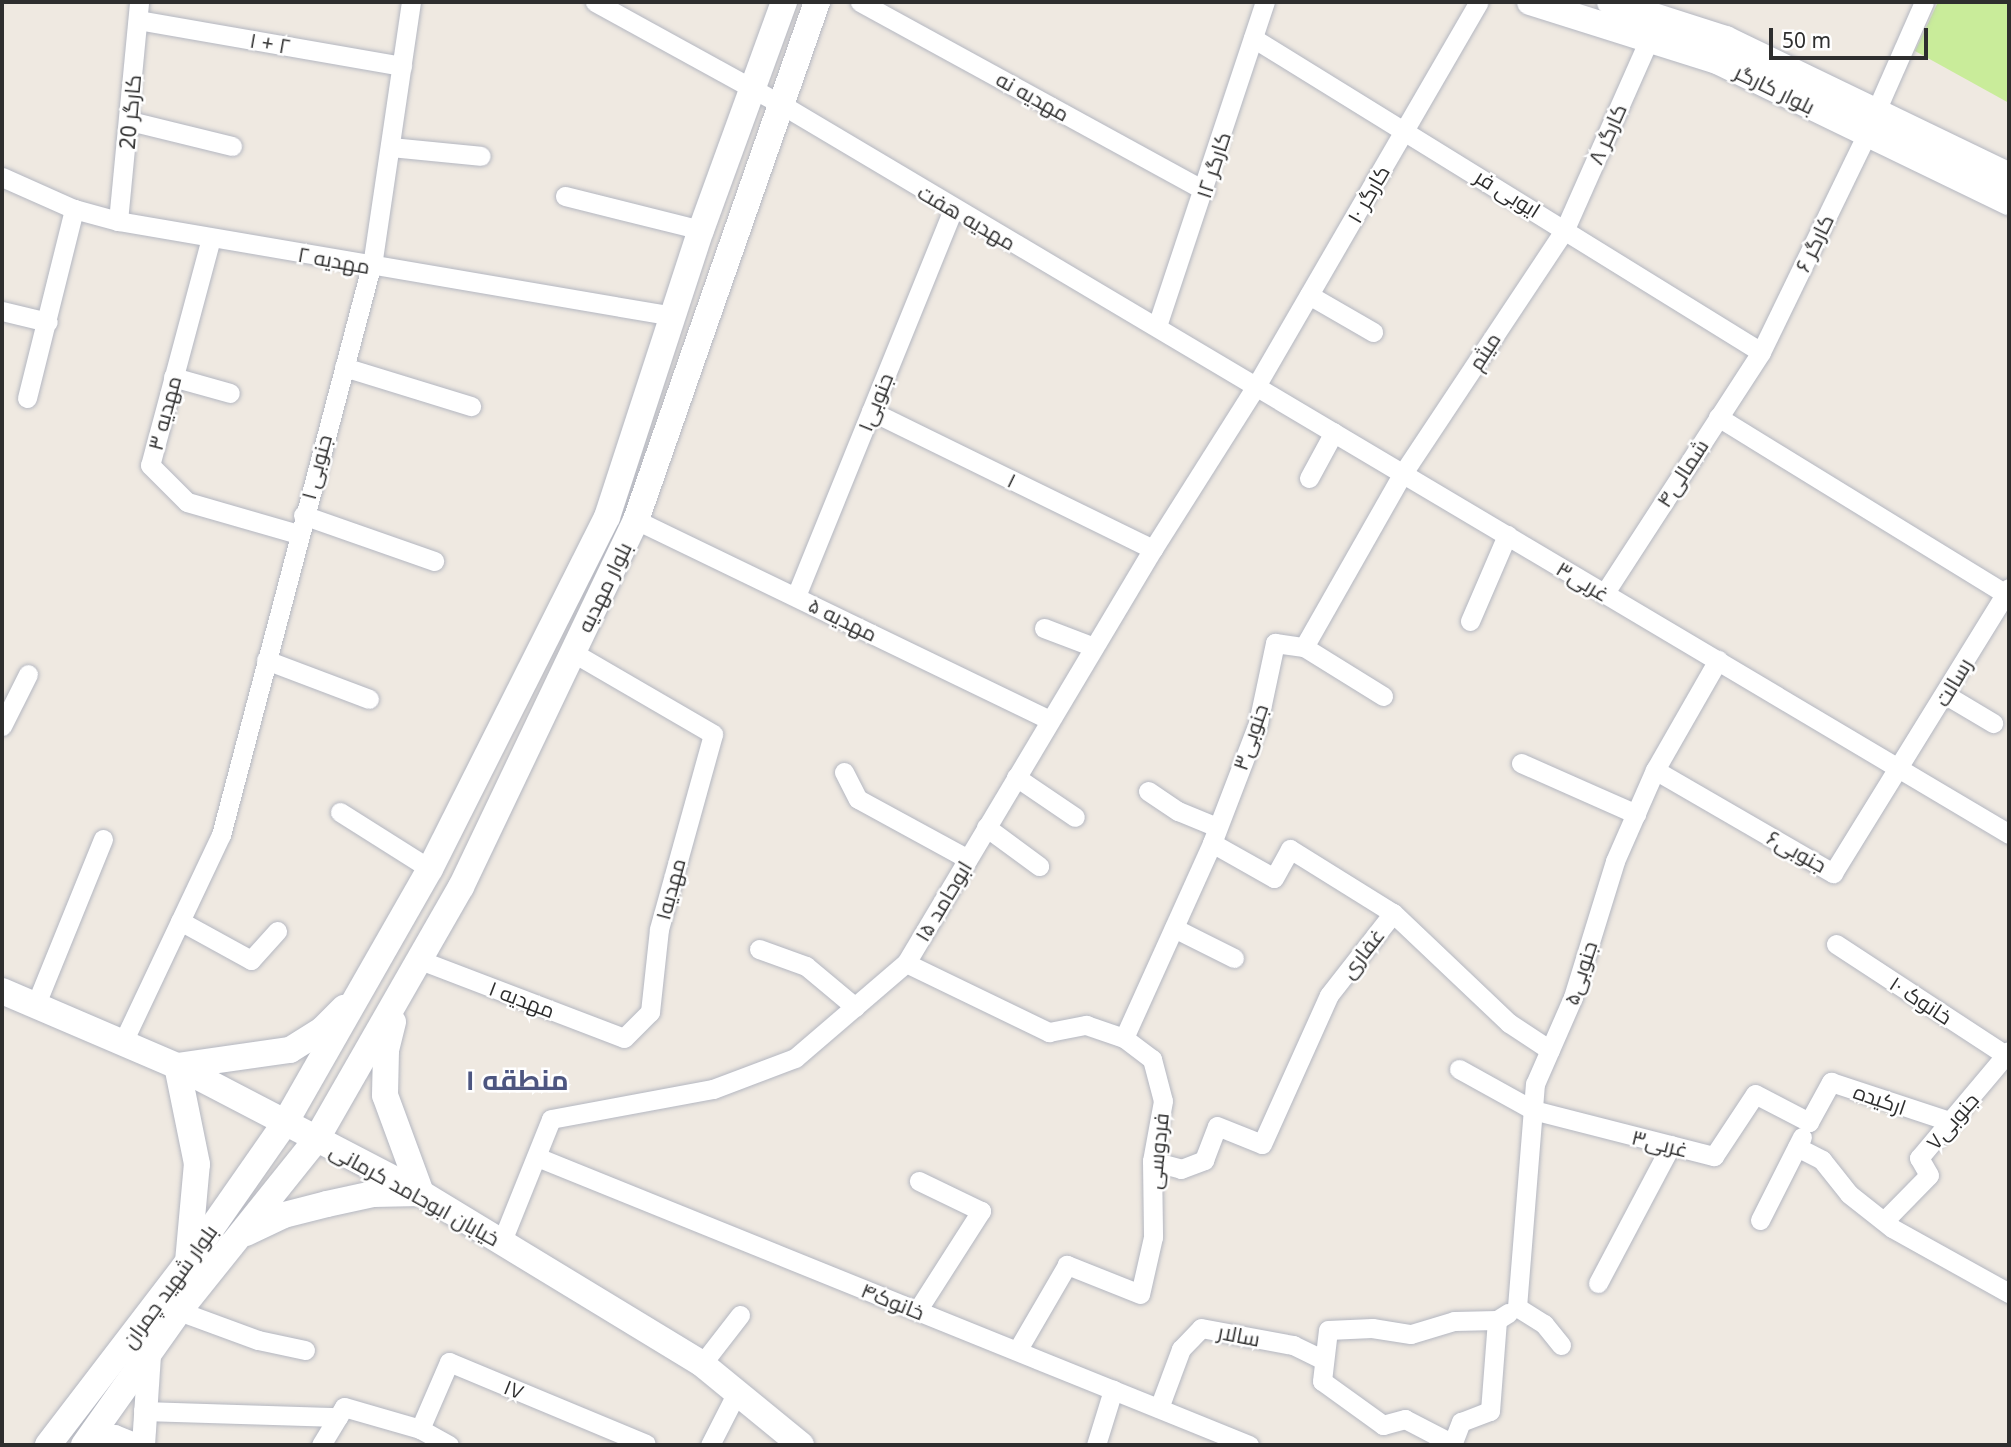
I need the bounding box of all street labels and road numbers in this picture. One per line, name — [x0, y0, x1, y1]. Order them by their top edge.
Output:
street label: ۱ + ۲ — [248, 27, 292, 59]
street label: بلوار کارگر — [1731, 59, 1819, 119]
street label: مهدیه نه — [992, 66, 1074, 126]
street label: کارگر 20 — [114, 74, 146, 150]
street label: کارگر ۸ — [1582, 100, 1632, 168]
street label: کارگر ۱۲ — [1190, 129, 1236, 201]
street label: کارگر ۱۰ — [1341, 161, 1395, 227]
street label: ایوبی فر — [1471, 163, 1545, 223]
street label: مهدیه هفت — [913, 179, 1021, 255]
street label: کارگر ۶ — [1789, 210, 1839, 276]
street label: مهدیه ۲ — [296, 241, 372, 279]
street label: میثم — [1463, 328, 1505, 374]
street label: جنوبی۱ — [852, 369, 898, 435]
street label: مهدیه ۳ — [142, 373, 186, 453]
street label: ۱ جنوبی — [295, 432, 337, 502]
street label: شمالی۴ — [1651, 434, 1713, 512]
street label: ۱ — [1004, 467, 1020, 493]
street label: بلوار مهدیه — [571, 538, 637, 636]
street label: غربی۳ — [1552, 555, 1614, 607]
street label: مهدیه ۵ — [805, 592, 881, 646]
street label: رسالت — [1929, 653, 1977, 711]
street label: جنوبی۳ — [1227, 701, 1273, 773]
street label: جنوبی۶ — [1763, 824, 1831, 878]
street label: مهدیه۱ — [650, 855, 690, 923]
street label: ابوحامد ۱۵ — [909, 856, 977, 946]
street label: غفاری — [1335, 923, 1389, 983]
street label: جنوبی۵ — [1558, 938, 1602, 1008]
street label: خانوک ۱۰ — [1885, 971, 1957, 1029]
street label: مهدیه ۱ — [486, 975, 558, 1023]
street label: ارکیده — [1850, 1078, 1910, 1120]
street label: جنوبی۷ — [1920, 1087, 1984, 1155]
street label: فردوسی — [1140, 1112, 1174, 1190]
street label: غربی۳ — [1629, 1124, 1691, 1162]
street label: خیابان ابوحامد کرمانی — [326, 1137, 504, 1251]
street label: بلوار شهید چمران — [116, 1219, 222, 1353]
street label: خانوک۴ — [858, 1277, 928, 1325]
street label: سالار — [1216, 1319, 1262, 1351]
street label: ۱۷ — [500, 1374, 528, 1404]

